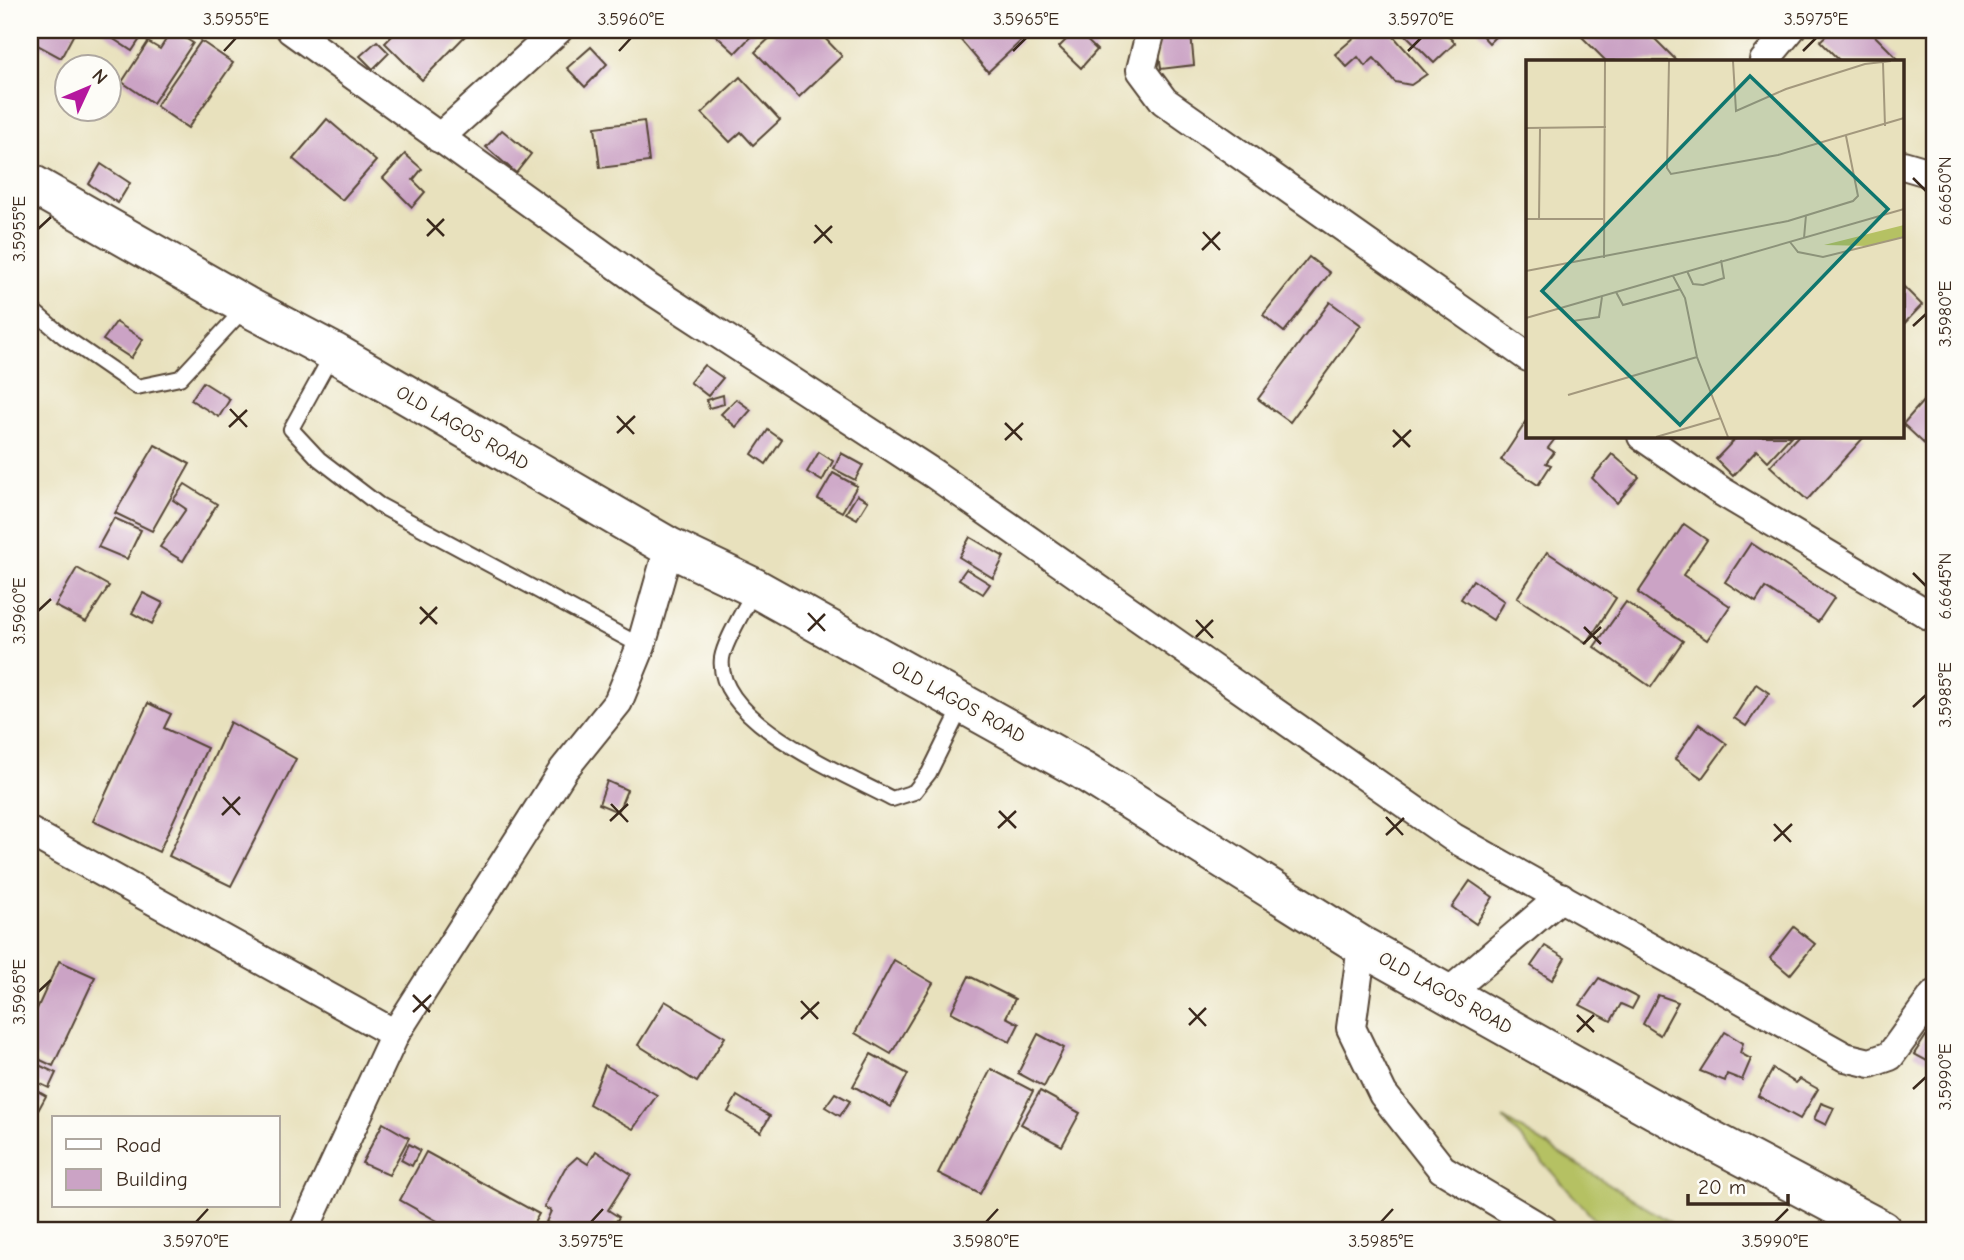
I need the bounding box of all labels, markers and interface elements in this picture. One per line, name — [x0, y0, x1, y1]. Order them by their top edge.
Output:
text: 3.5955°E — [203, 9, 269, 30]
text: 3.5960°E — [597, 9, 665, 30]
text: 3.5965°E — [993, 9, 1059, 30]
text: 3.5970°E — [1388, 9, 1454, 30]
text: 3.5975°E — [1784, 9, 1849, 30]
north arrow — [52, 52, 122, 122]
inset map — [1526, 60, 1904, 438]
text: N — [87, 65, 112, 89]
text: 6.6650°N — [1935, 156, 1956, 226]
text: 3.5955°E — [9, 196, 30, 262]
text: 3.5980°E — [1935, 281, 1956, 347]
street label: OLD LAGOS ROAD — [392, 381, 533, 475]
text: 6.6645°N — [1935, 553, 1956, 619]
text: 3.5960°E — [9, 577, 30, 645]
street label: OLD LAGOS ROAD — [888, 656, 1029, 748]
text: 3.5985°E — [1935, 662, 1956, 728]
street label: OLD LAGOS ROAD — [1375, 947, 1516, 1039]
text: 3.5965°E — [9, 959, 30, 1025]
text: 3.5990°E — [1935, 1043, 1956, 1111]
legend — [52, 1116, 280, 1208]
text: Road — [116, 1133, 161, 1157]
scale bar — [1688, 1162, 1787, 1206]
text: Building — [116, 1167, 188, 1191]
text: 20 m — [1698, 1175, 1746, 1199]
text: 3.5970°E — [163, 1231, 229, 1252]
text: 3.5975°E — [559, 1231, 624, 1252]
text: 3.5980°E — [953, 1231, 1019, 1252]
text: 3.5985°E — [1348, 1231, 1414, 1252]
text: 3.5990°E — [1742, 1231, 1809, 1252]

